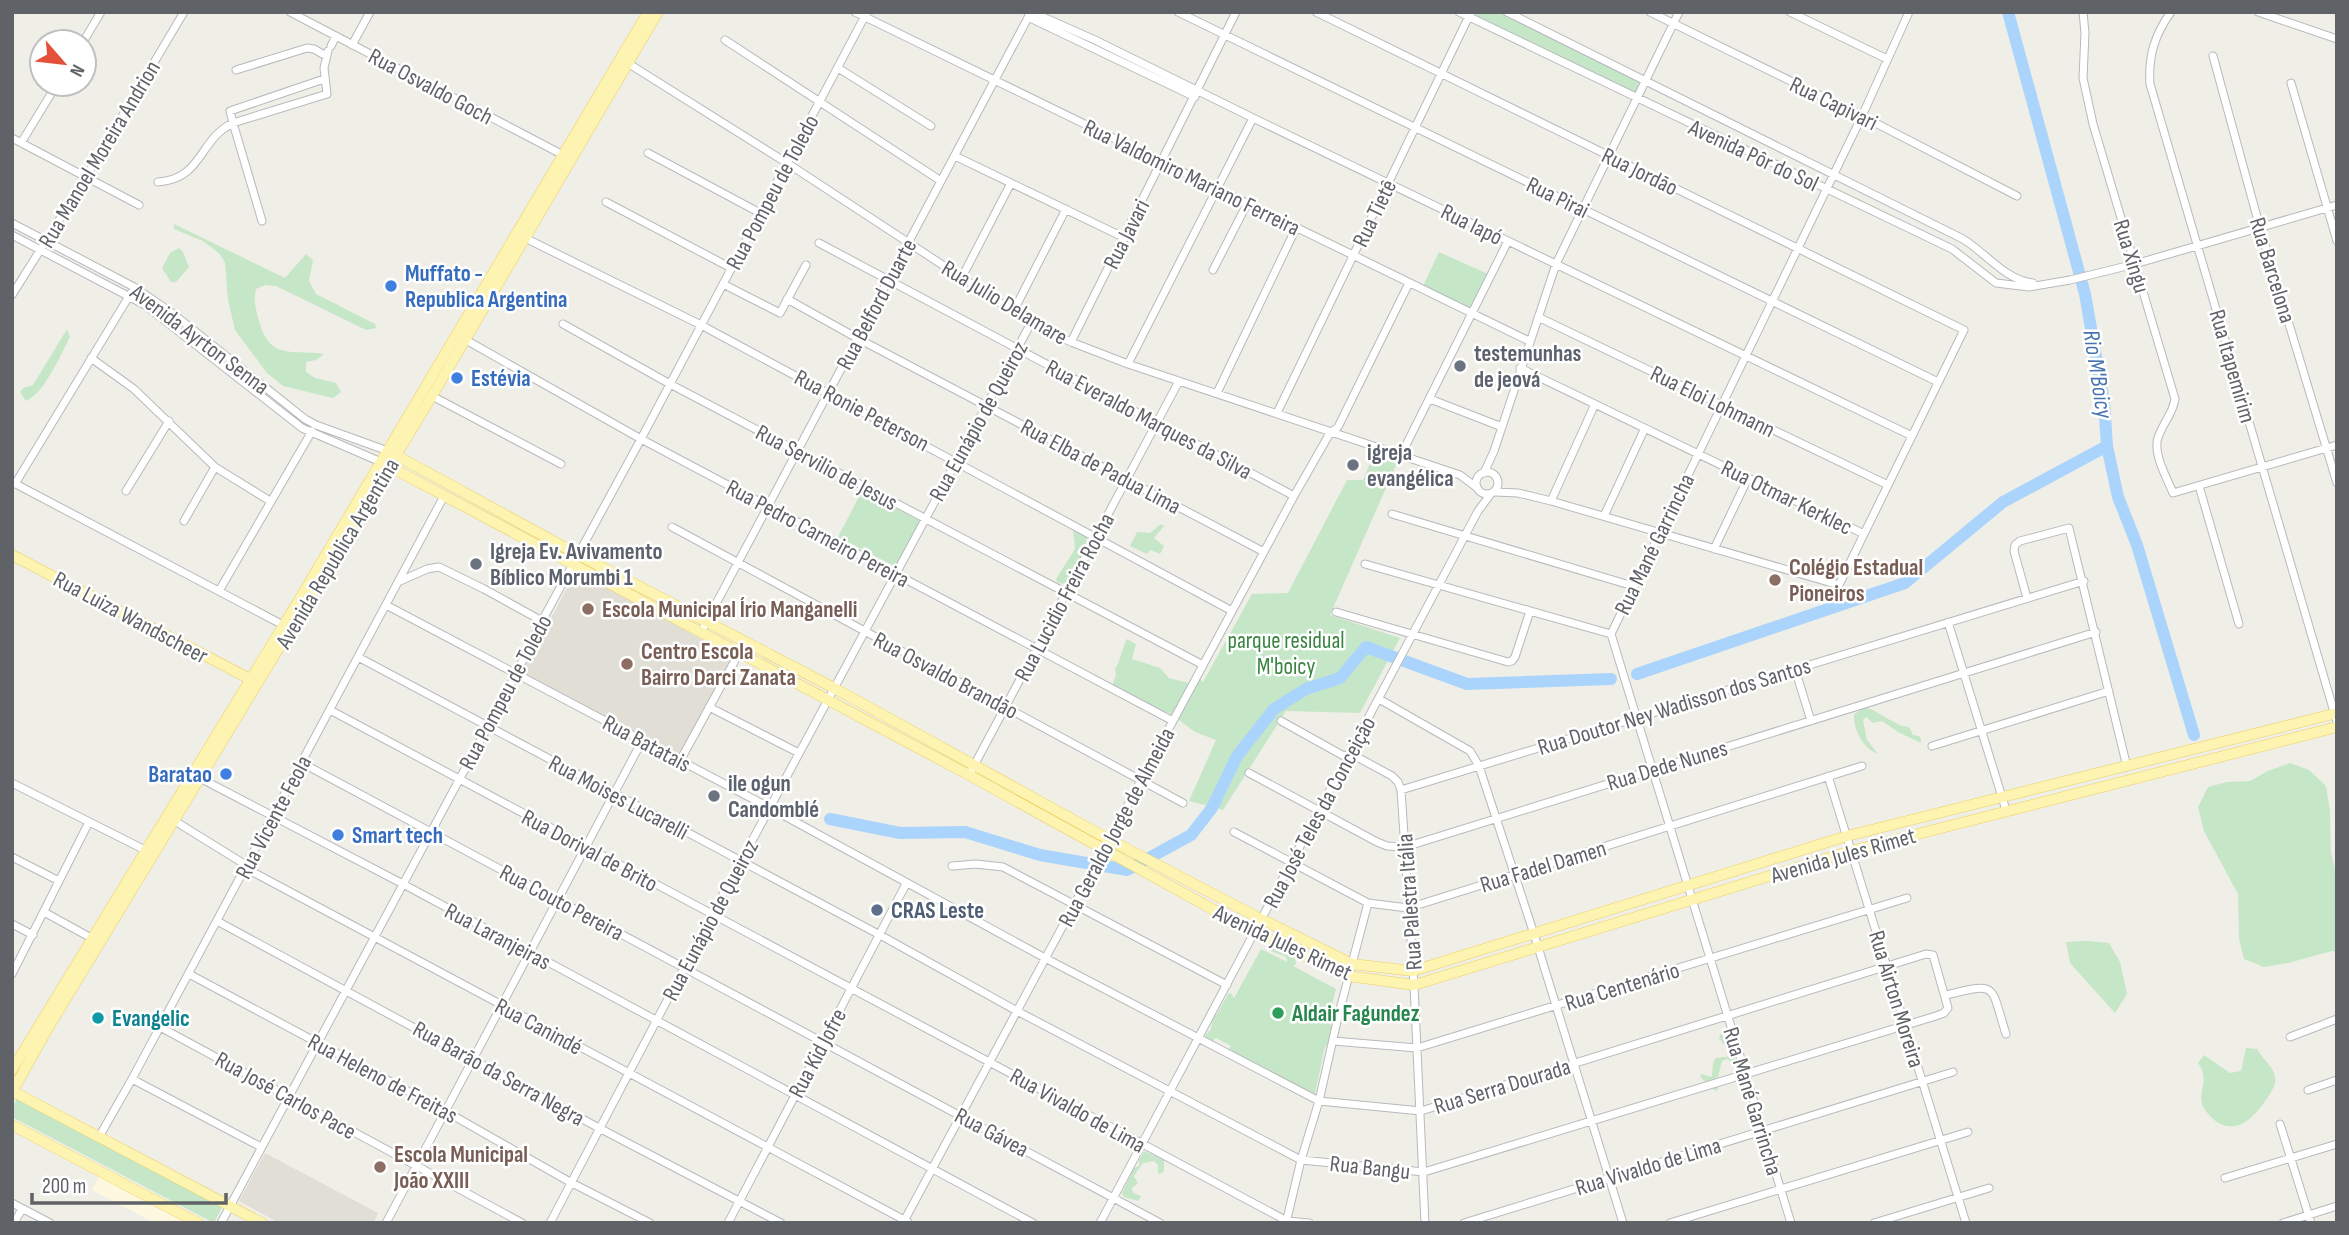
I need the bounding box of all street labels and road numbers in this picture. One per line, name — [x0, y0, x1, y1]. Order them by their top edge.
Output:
street label: Rua Osvaldo Goch — [364, 42, 498, 131]
street label: Rua Manoel Moreira Andrion — [33, 56, 167, 253]
street label: Rua Capivari — [1785, 71, 1882, 137]
street label: Rua Pompeu de Toledo — [720, 110, 825, 275]
street label: Rua Valdomiro Mariano Ferreira — [1079, 113, 1304, 243]
street label: Avenida Pôr do Sol — [1683, 113, 1823, 198]
street label: Rua Jordão — [1597, 142, 1682, 202]
street label: Rua Pirai — [1522, 171, 1593, 225]
street label: Rua Tietê — [1347, 175, 1403, 252]
street label: Rua Javari — [1098, 195, 1156, 274]
street label: Rua Iapó — [1436, 198, 1507, 252]
street label: Rua Barcelona — [2243, 214, 2301, 327]
street label: Rua Xingu — [2107, 216, 2155, 296]
street label: Rua Belford Duarte — [831, 234, 923, 375]
street label: Rua Julio Delamare — [936, 254, 1073, 351]
street label: Avenida Ayrton Senna — [124, 278, 274, 401]
street label: Rua Itapemirim — [2203, 306, 2262, 426]
street label: Rua Eunápio de Queiroz — [923, 337, 1034, 506]
street label: Rua Everaldo Marques da Silva — [1041, 354, 1256, 486]
street label: Rua Eloi Lohmann — [1646, 360, 1779, 444]
street label: Rua Ronie Peterson — [789, 364, 934, 458]
street label: Rua Elba de Padua Lima — [1016, 413, 1185, 521]
street label: Rua Servilio de Jesus — [751, 419, 902, 517]
street label: Avenida Republica Argentina — [269, 453, 406, 655]
street label: Rua Otmar Kerklec — [1716, 454, 1857, 542]
street label: Rua Mané Garrincha — [1609, 469, 1701, 620]
street label: Rua Pedro Carneiro Pereira — [721, 474, 914, 594]
street label: Rua Lucidio Freira Rocha — [1009, 509, 1121, 686]
street label: Rua Luiza Wandscheer — [48, 565, 213, 671]
street label: Rua Pompeu de Toledo — [453, 610, 558, 775]
street label: Rua Osvaldo Brandão — [868, 626, 1023, 726]
street label: Rua Doutor Ney Wadisson dos Santos — [1534, 652, 1814, 762]
street label: Rua Batatais — [598, 709, 695, 779]
street label: Rua José Teles da Conceição — [1258, 712, 1382, 913]
street label: Rua Geraldo Jorge de Almeida — [1053, 723, 1181, 932]
street label: Rua Dede Nunes — [1604, 734, 1731, 798]
street label: Rua Moises Lucarelli — [544, 749, 693, 846]
street label: Rua Vicente Feola — [230, 751, 318, 884]
street label: Rua Dorival de Brito — [517, 803, 662, 898]
street label: Avenida Jules Rimet — [1767, 822, 1919, 890]
street label: Rua Palestra Itália — [1391, 833, 1429, 971]
street label: Rua Fadel Damen — [1477, 834, 1610, 899]
street label: Rua Eunápio de Queiroz — [657, 835, 765, 1006]
street label: Rua Couto Pereira — [495, 858, 628, 947]
street label: Rua Laranjeiras — [440, 897, 555, 976]
street label: Avenida Jules Rimet — [1208, 898, 1356, 987]
street label: Rua Airton Moreira — [1862, 927, 1930, 1071]
street label: Rua Centenário — [1562, 956, 1683, 1018]
street label: Rua Canindé — [490, 992, 587, 1062]
street label: Rua Kid Jofre — [783, 1004, 853, 1103]
street label: Rua Barão da Serra Negra — [408, 1015, 589, 1133]
street label: Rua Mané Garrincha — [1716, 1024, 1788, 1179]
street label: Rua Heleno de Freitas — [303, 1028, 462, 1130]
street label: Rua José Carlos Pace — [210, 1046, 361, 1146]
street label: Rua Serra Dourada — [1431, 1053, 1574, 1121]
street label: Rua Vivaldo de Lima — [1005, 1062, 1150, 1160]
street label: Rua Gávea — [950, 1102, 1033, 1164]
street label: Rua Vivaldo de Lima — [1572, 1132, 1724, 1202]
street label: Rua Bangu — [1328, 1150, 1411, 1186]

